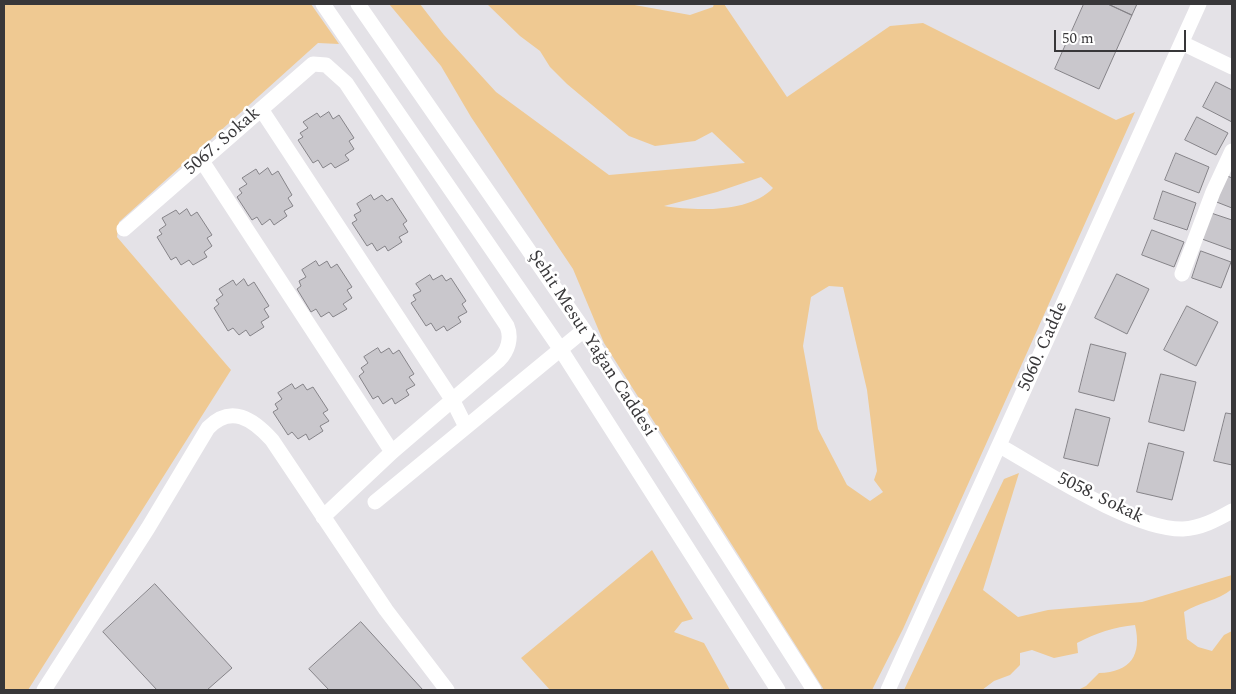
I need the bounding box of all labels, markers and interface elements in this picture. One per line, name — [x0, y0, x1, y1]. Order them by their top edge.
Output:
scale bar — [1056, 20, 1188, 52]
text: 50 m — [1062, 27, 1094, 50]
street label: 5067. Sokak — [181, 103, 265, 181]
street label: Şehit Mesut Yağan Caddesi — [523, 247, 659, 441]
street label: 5060. Cadde — [1015, 299, 1073, 395]
street label: 5058. Sokak — [1053, 469, 1147, 529]

